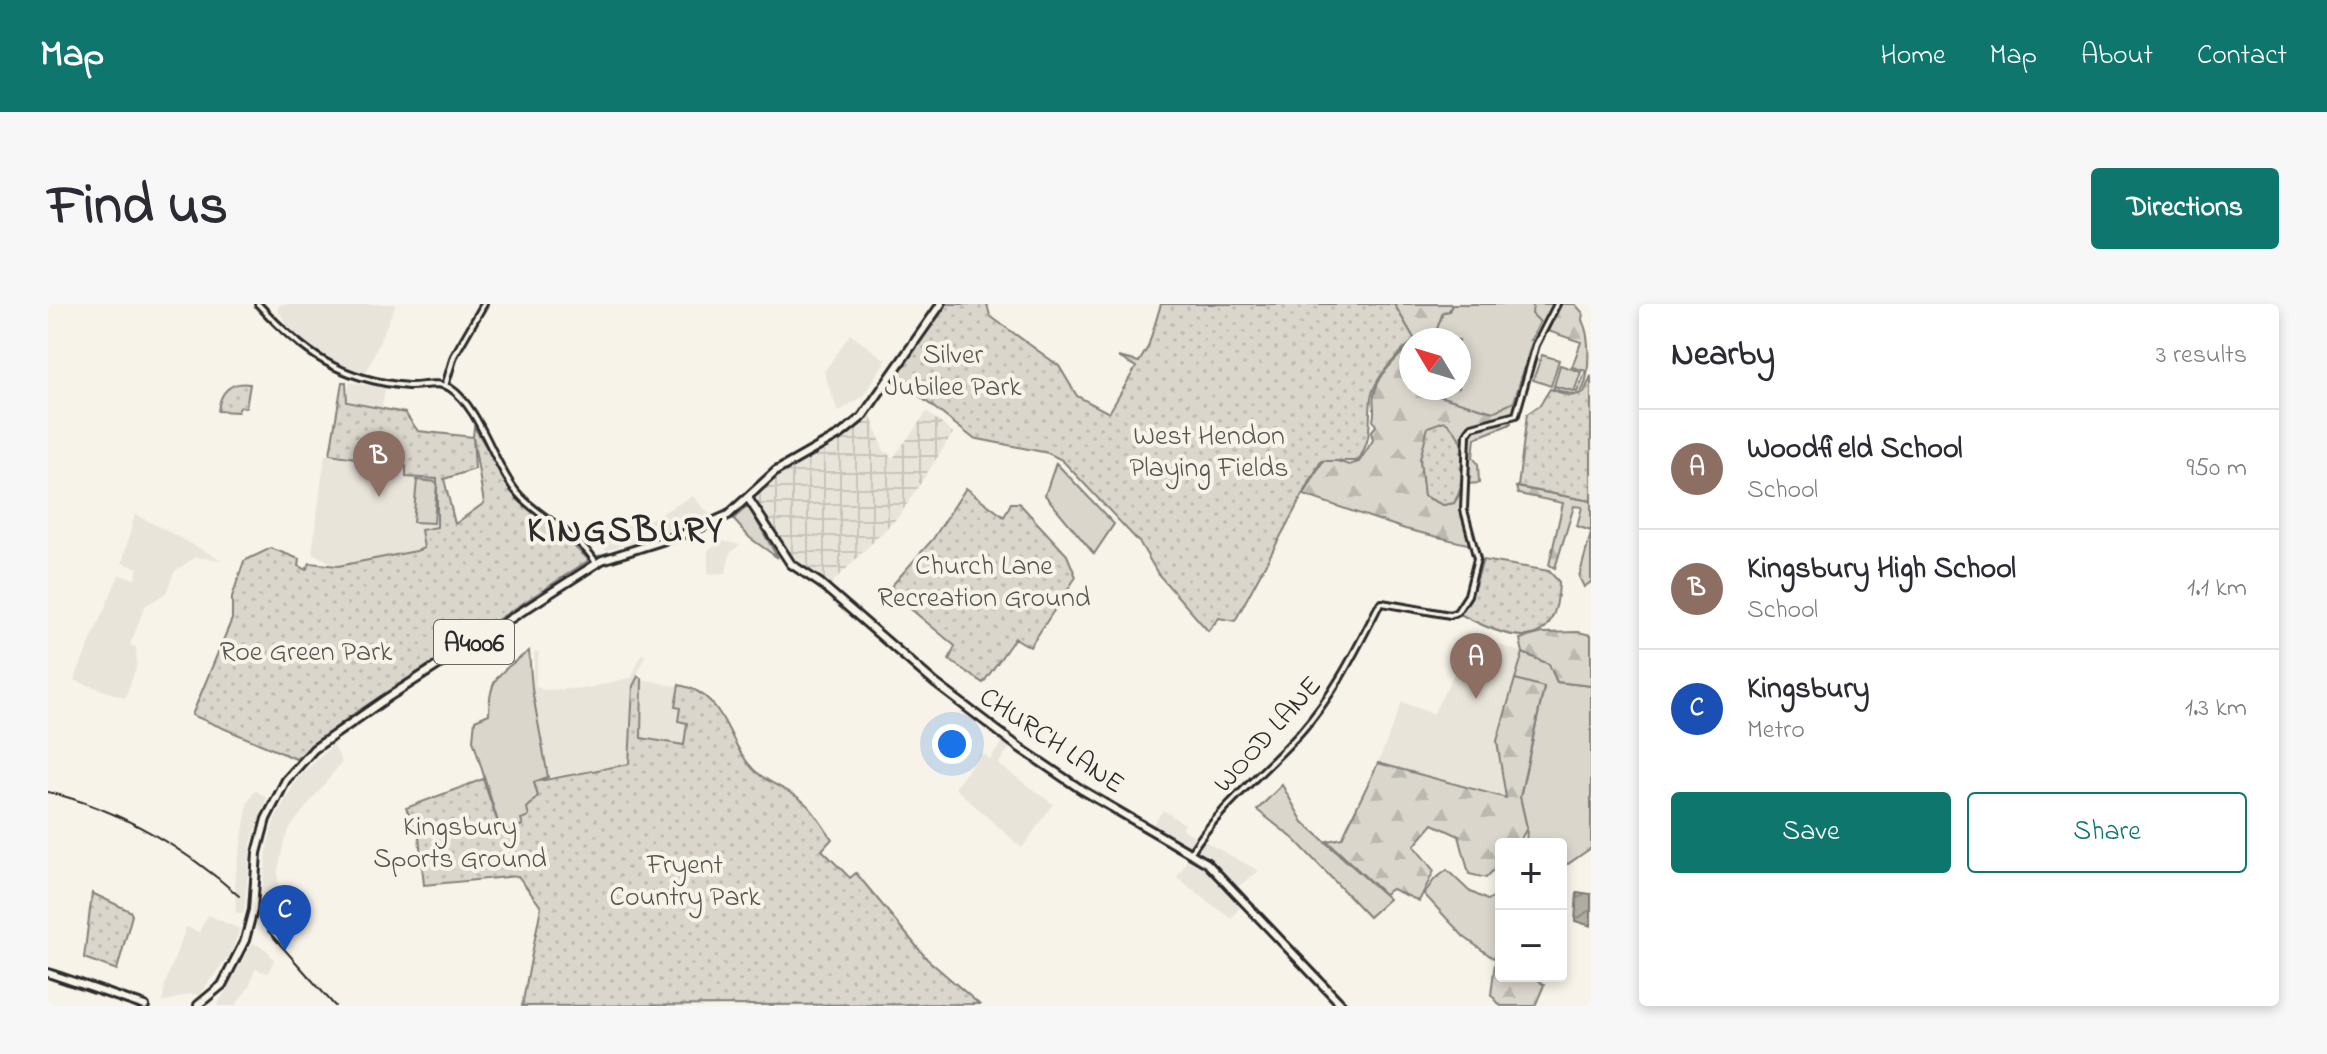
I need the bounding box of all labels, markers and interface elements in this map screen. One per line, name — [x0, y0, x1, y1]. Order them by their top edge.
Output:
text: Map — [40, 28, 104, 84]
text: Home — [1880, 36, 1946, 77]
text: Map — [1990, 36, 2037, 77]
text: About — [2081, 36, 2153, 77]
text: Contact — [2197, 36, 2287, 77]
text: Find us — [48, 168, 228, 249]
button: Directions — [2091, 168, 2279, 249]
north arrow — [1399, 328, 1471, 400]
text: Nearby — [1671, 331, 1775, 381]
park label: Silver Jubilee Park — [885, 336, 1022, 409]
text: 3 results — [2156, 337, 2247, 375]
park label: West Hendon Playing Fields — [1130, 417, 1288, 490]
text: Woodfield School — [1747, 428, 1963, 472]
pin: B — [353, 431, 405, 497]
text: A — [1689, 450, 1705, 488]
text: 950 m — [2186, 450, 2247, 488]
text: School — [1747, 472, 1818, 510]
district label: KINGSBURY — [527, 506, 725, 559]
park label: Church Lane Recreation Ground — [878, 547, 1091, 620]
text: Kingsbury High School — [1747, 548, 2016, 592]
text: B — [1688, 570, 1706, 608]
text: 1.1 km — [2187, 570, 2247, 608]
text: School — [1747, 592, 1818, 630]
road number: A4006 — [434, 620, 514, 664]
park label: Roe Green Park — [220, 633, 393, 674]
pin: A — [1450, 633, 1502, 699]
street label: WOOD LANE — [1205, 668, 1333, 803]
text: Kingsbury — [1747, 668, 1869, 712]
street label: CHURCH LANE — [970, 678, 1132, 806]
text: C — [1690, 690, 1704, 728]
text: 1.3 km — [2185, 690, 2247, 728]
text: Metro — [1747, 712, 1805, 750]
your location — [932, 724, 972, 764]
button: Save — [1671, 792, 1951, 873]
button: Share — [1967, 792, 2247, 873]
park label: Kingsbury Sports Ground — [373, 808, 547, 881]
map controls — [1495, 838, 1567, 982]
button: + — [1495, 838, 1567, 910]
park label: Fryent Country Park — [610, 846, 761, 919]
pin: C — [259, 885, 311, 951]
button: − — [1495, 910, 1567, 982]

